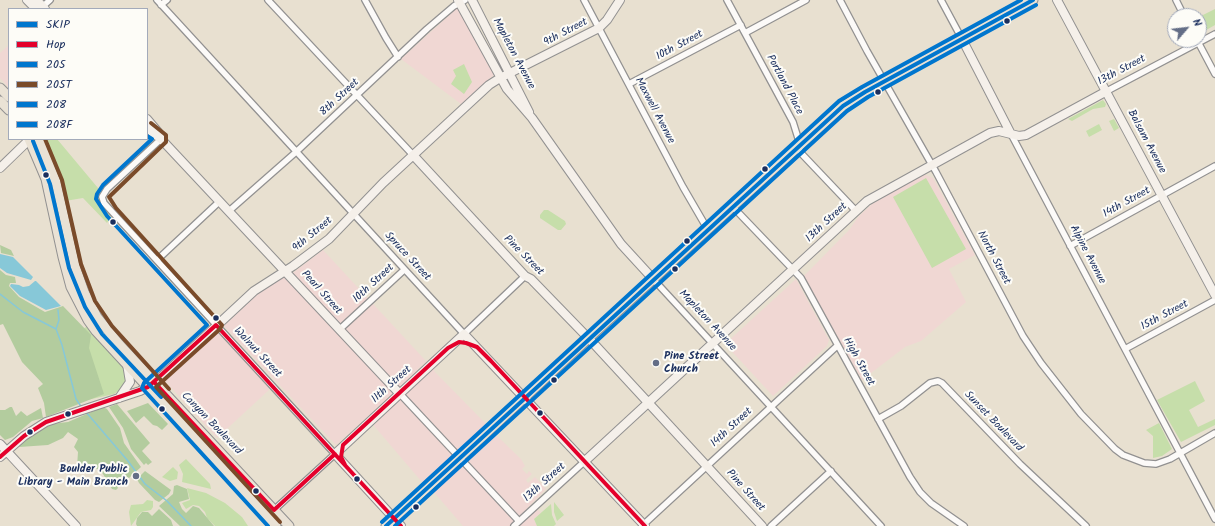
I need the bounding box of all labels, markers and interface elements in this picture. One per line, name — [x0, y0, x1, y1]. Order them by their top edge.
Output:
legend — [8, 8, 148, 140]
north arrow — [1167, 8, 1207, 48]
text: SKIP — [46, 15, 70, 34]
street label: Mapleton Avenue — [489, 16, 537, 92]
street label: 9th Street — [542, 16, 590, 50]
unlabelled marker — [1002, 16, 1012, 26]
text: N — [1187, 16, 1206, 30]
street label: 10th Street — [654, 28, 706, 64]
text: Hop — [46, 35, 65, 54]
street label: Portland Place — [763, 53, 805, 117]
street label: 13th Street — [1096, 53, 1148, 89]
text: 205 — [46, 55, 65, 74]
text: 205T — [46, 75, 72, 94]
street label: 8th Street — [318, 76, 362, 120]
street label: Maxwell Avenue — [631, 76, 677, 146]
unlabelled marker — [873, 87, 883, 97]
text: 208 — [46, 95, 66, 114]
street label: Balsam Avenue — [1124, 108, 1168, 176]
text: 208F — [46, 115, 72, 134]
unlabelled marker — [760, 164, 770, 174]
unlabelled marker — [41, 170, 51, 180]
street label: 14th Street — [1101, 185, 1153, 221]
street label: 13th Street — [803, 200, 851, 246]
street label: 9th Street — [290, 215, 336, 255]
unlabelled marker — [108, 217, 118, 227]
street label: Alpine Avenue — [1066, 223, 1108, 287]
street label: North Street — [973, 229, 1013, 287]
street label: Spruce Street — [381, 230, 433, 284]
street label: Pine Street — [500, 233, 546, 279]
unlabelled marker — [682, 236, 692, 246]
street label: 10th Street — [351, 262, 397, 306]
unlabelled marker — [670, 264, 680, 274]
street label: Pearl Street — [298, 268, 344, 318]
street label: Mapleton Avenue — [675, 288, 739, 354]
street label: 15th Street — [1139, 298, 1191, 334]
unlabelled marker — [211, 313, 221, 323]
street label: Walnut Street — [230, 325, 284, 381]
street label: High Street — [839, 335, 877, 389]
place label: Pine Street Church — [664, 350, 719, 376]
marker: Pine Street Church — [651, 358, 661, 368]
street label: 11th Street — [369, 364, 415, 406]
unlabelled marker — [549, 375, 559, 385]
street label: Sunset Boulevard — [961, 389, 1025, 455]
street label: Canyon Boulevard — [178, 390, 244, 458]
unlabelled marker — [157, 404, 167, 414]
street label: 14th Street — [708, 405, 756, 451]
unlabelled marker — [535, 408, 545, 418]
unlabelled marker — [63, 409, 73, 419]
unlabelled marker — [25, 427, 35, 437]
street label: 13th Street — [521, 461, 569, 505]
place label: Boulder Public Library - Main Branch — [18, 463, 128, 489]
street label: Pine Street — [723, 467, 767, 515]
marker: Boulder Public Library - Main Branch — [131, 471, 141, 481]
unlabelled marker — [352, 474, 362, 484]
unlabelled marker — [251, 486, 261, 496]
unlabelled marker — [411, 502, 421, 512]

